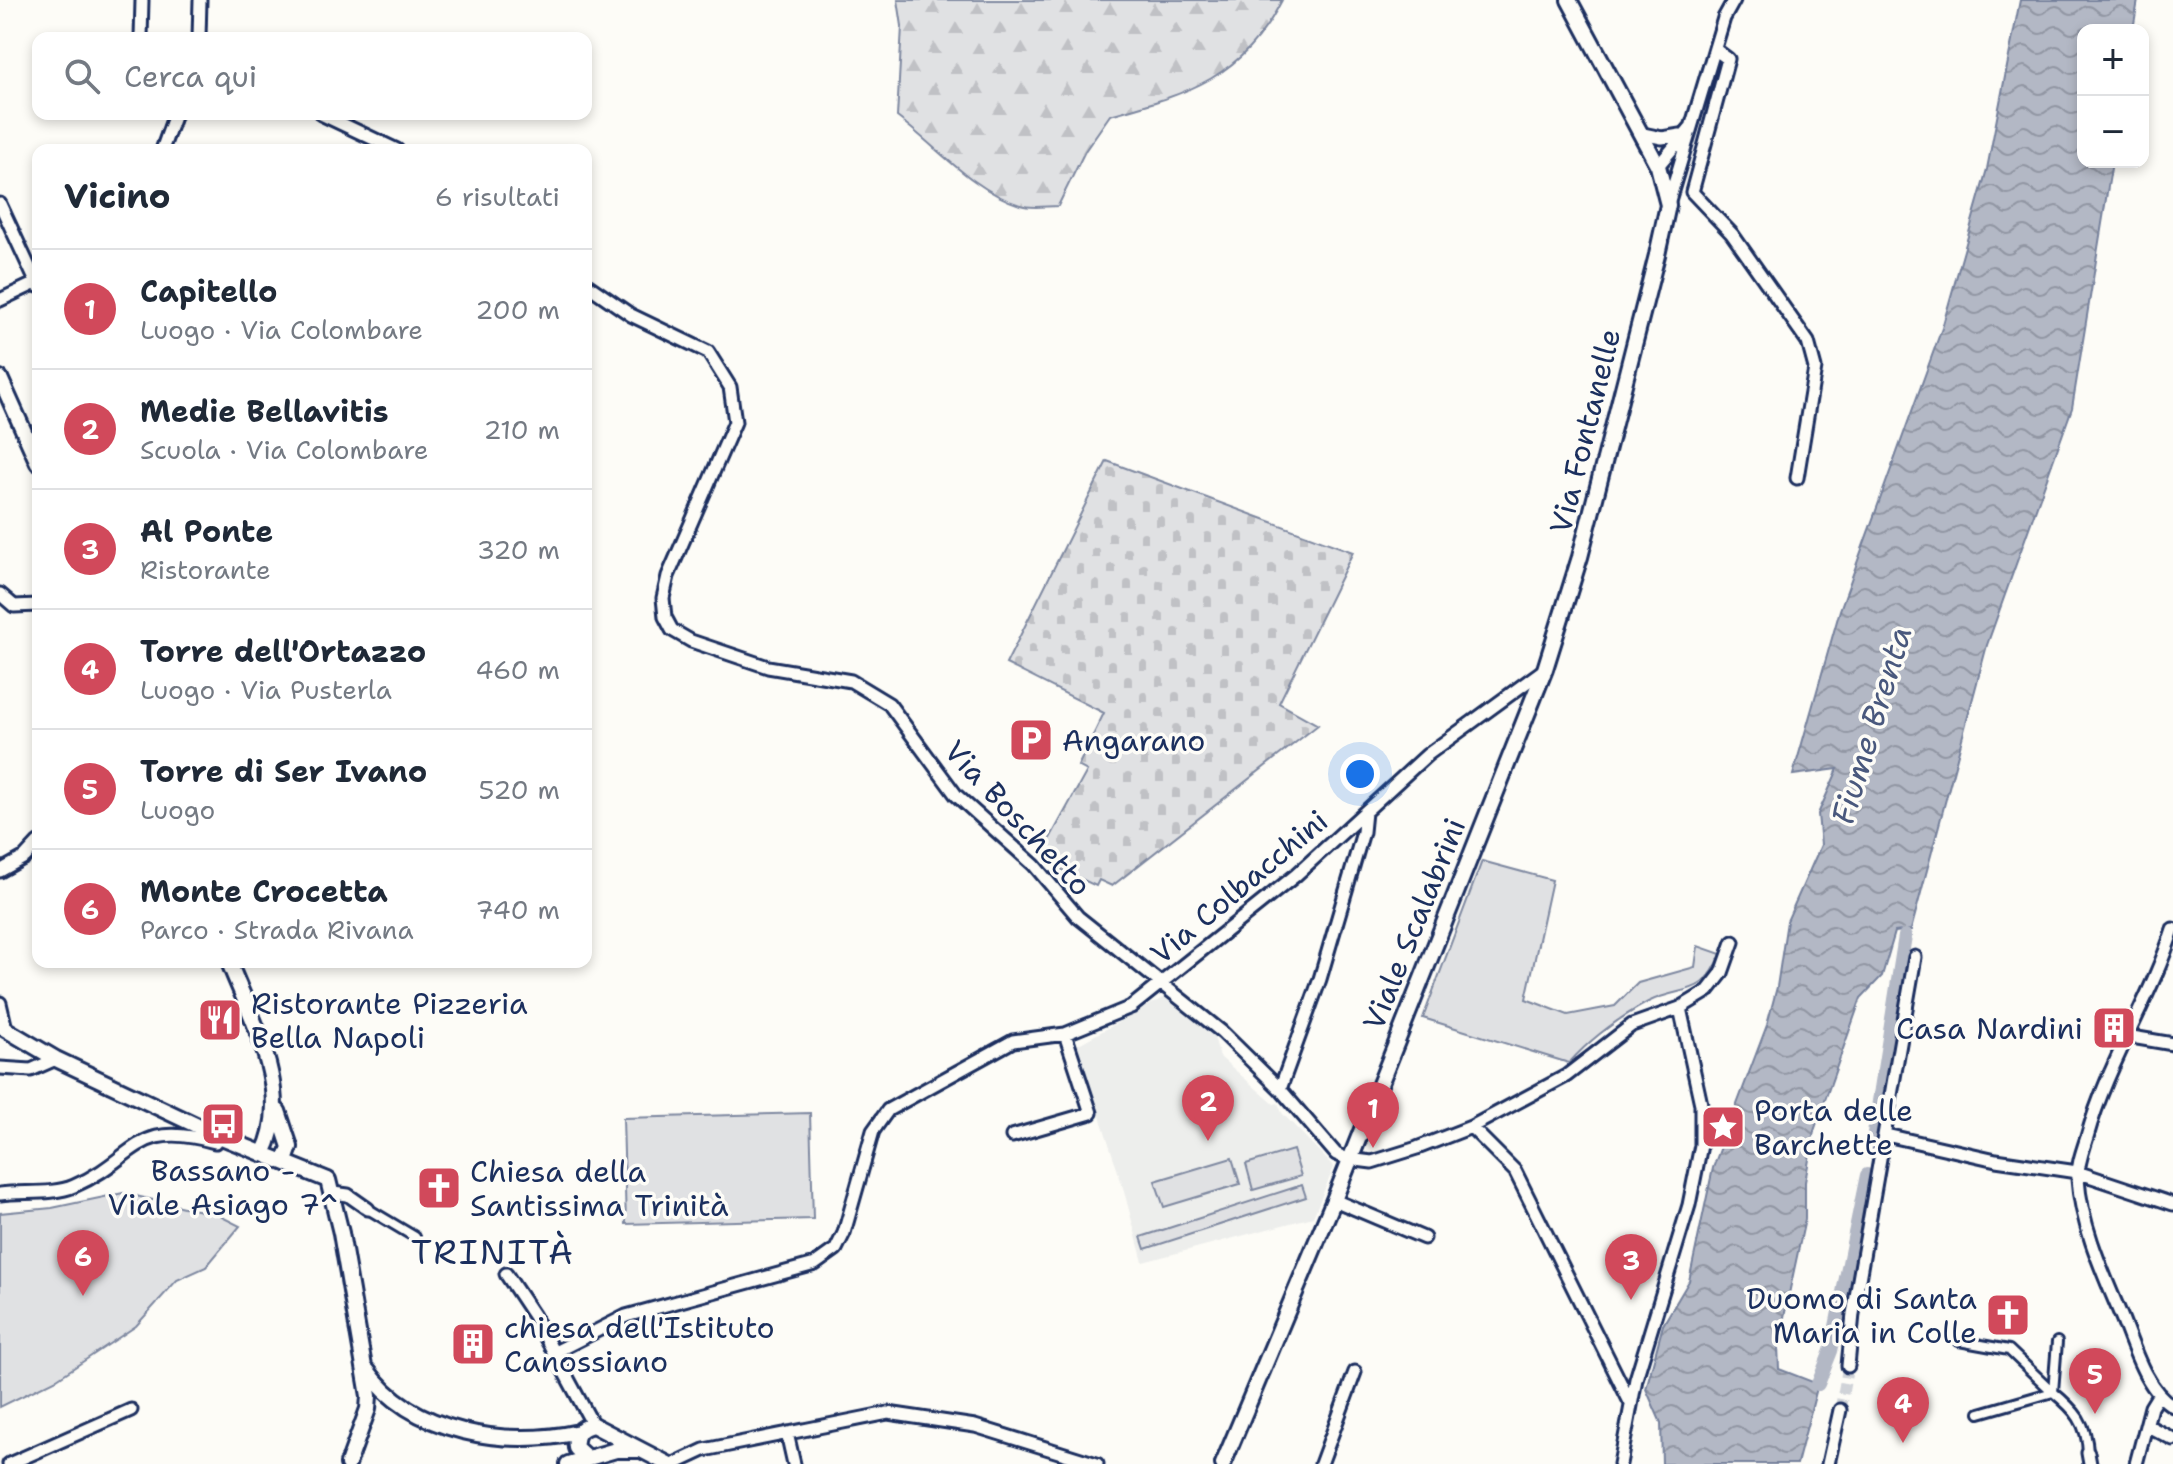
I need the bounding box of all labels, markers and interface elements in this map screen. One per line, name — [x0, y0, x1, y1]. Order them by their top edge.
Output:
map controls — [2077, 24, 2149, 168]
button: + — [2077, 24, 2149, 96]
search box — [32, 32, 592, 120]
icon: search — [60, 54, 104, 98]
text: Cerca qui — [124, 56, 257, 97]
button: − — [2077, 96, 2149, 168]
text: Vicino — [64, 173, 171, 219]
text: 6 risultati — [435, 179, 560, 214]
text: Capitello — [140, 271, 277, 312]
text: 1 — [84, 292, 96, 327]
text: 200 m — [475, 292, 560, 327]
text: Luogo · Via Colombare — [140, 312, 423, 347]
street label: Via Fontanelle — [1540, 324, 1630, 538]
text: Medie Bellavitis — [140, 391, 389, 432]
text: 2 — [81, 412, 99, 447]
text: 210 m — [483, 412, 560, 447]
text: Scuola · Via Colombare — [140, 432, 429, 467]
text: Al Ponte — [140, 511, 273, 552]
text: 3 — [81, 532, 99, 567]
text: 320 m — [477, 532, 560, 567]
text: Ristorante — [140, 552, 271, 587]
water label: Fiume Brenta — [1820, 621, 1922, 829]
text: Torre dell'Ortazzo — [140, 631, 426, 672]
text: 4 — [81, 652, 99, 687]
text: 460 m — [475, 652, 560, 687]
text: Luogo · Via Pusterla — [140, 672, 392, 707]
parking icon: Angarano — [1007, 716, 1055, 764]
place label: Angarano — [1062, 720, 1206, 761]
street label: Via Boschetto — [935, 731, 1101, 905]
text: Torre di Ser Ivano — [140, 751, 427, 792]
your location — [1340, 754, 1380, 794]
text: 5 — [82, 772, 98, 807]
text: 520 m — [479, 772, 560, 807]
text: Luogo — [140, 792, 215, 827]
street label: Via Colbacchini — [1141, 800, 1337, 974]
street label: Viale Scalabrini — [1353, 812, 1475, 1036]
text: Monte Crocetta — [140, 871, 388, 912]
text: 6 — [81, 892, 99, 927]
text: 740 m — [475, 892, 560, 927]
text: Parco · Strada Rivana — [140, 912, 414, 947]
place label: Ristorante Pizzeria Bella Napoli — [251, 983, 528, 1058]
restaurant icon: Ristorante Pizzeria Bella Napoli — [196, 996, 244, 1044]
building icon: Casa Nardini — [2090, 1004, 2138, 1052]
place label: Casa Nardini — [1896, 1008, 2083, 1049]
pin: 2 — [1182, 1075, 1234, 1141]
pin: 1 — [1347, 1082, 1399, 1148]
place label: Porta delle Barchette — [1754, 1090, 1913, 1165]
bus stop icon: Bassano - Viale Asiago 7^ — [199, 1100, 247, 1148]
place icon: Porta delle Barchette — [1699, 1103, 1747, 1151]
place label: Bassano - Viale Asiago 7^ — [108, 1150, 338, 1225]
place label: Chiesa della Santissima Trinità — [470, 1151, 729, 1226]
church icon: Chiesa della Santissima Trinità — [415, 1164, 463, 1212]
district label: TRINITÀ — [411, 1229, 575, 1275]
pin: 6 — [57, 1230, 109, 1296]
pin: 3 — [1605, 1234, 1657, 1300]
place label: Duomo di Santa Maria in Colle — [1746, 1278, 1977, 1353]
church icon: Duomo di Santa Maria in Colle — [1984, 1291, 2032, 1339]
place label: chiesa dell'Istituto Canossiano — [504, 1307, 775, 1382]
building icon: chiesa dell'Istituto Canossiano — [449, 1320, 497, 1368]
pin: 5 — [2069, 1348, 2121, 1414]
pin: 4 — [1877, 1377, 1929, 1443]

